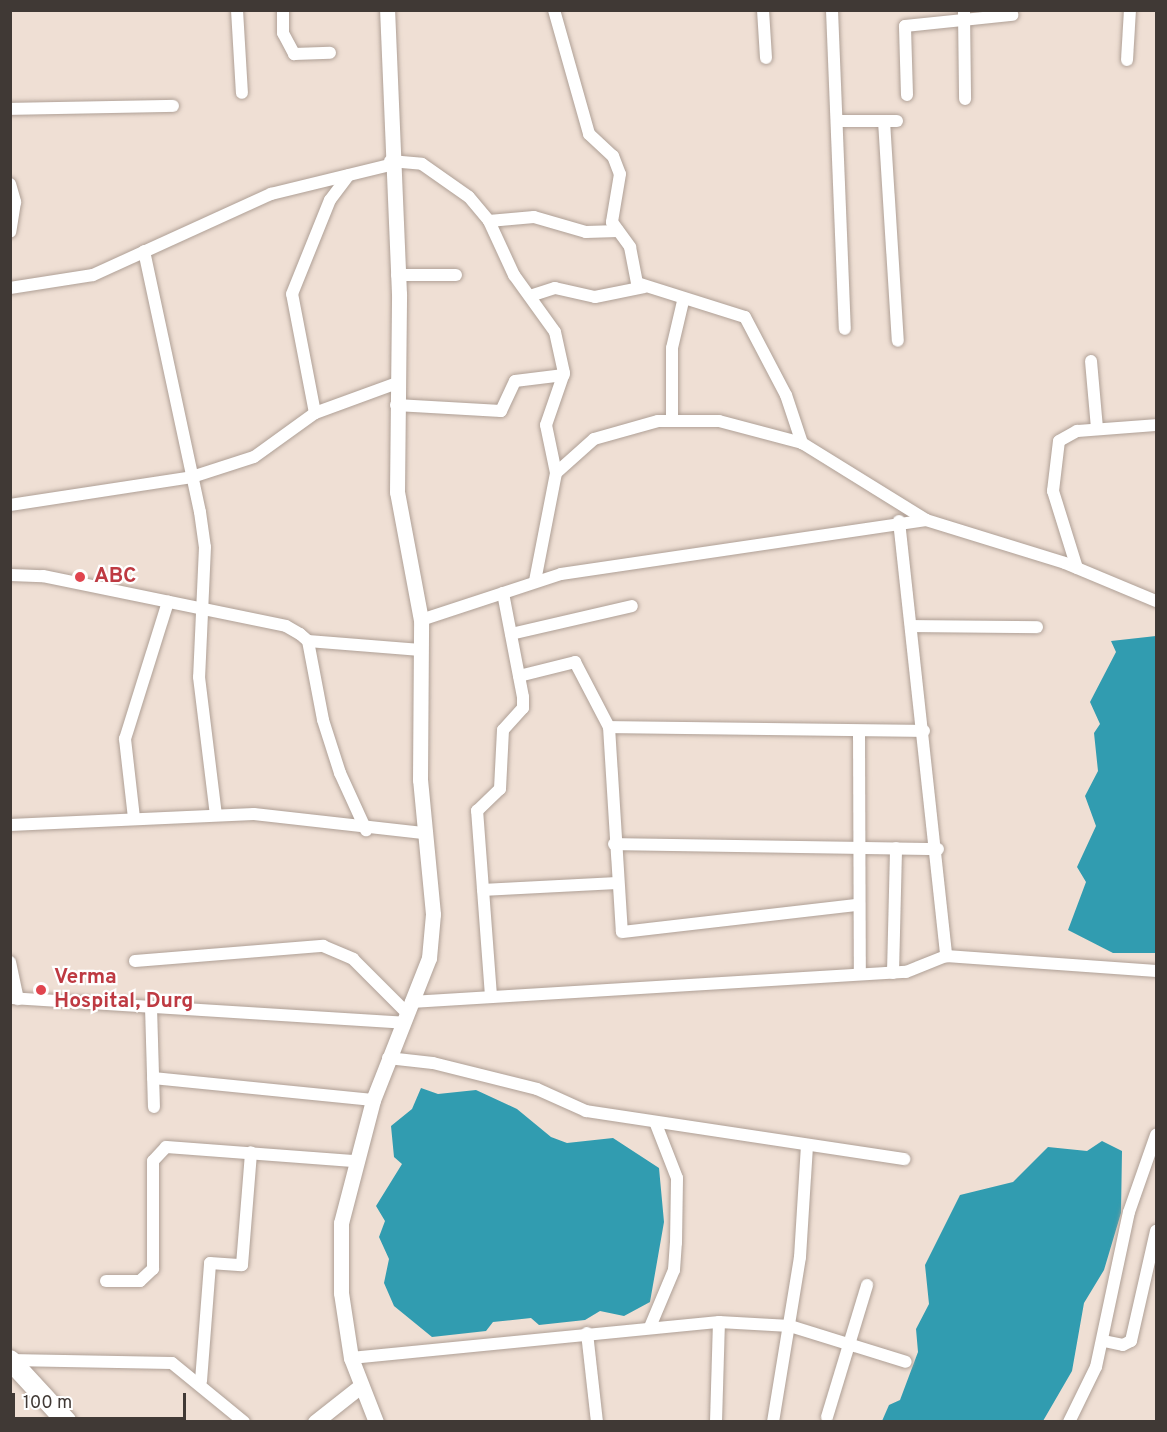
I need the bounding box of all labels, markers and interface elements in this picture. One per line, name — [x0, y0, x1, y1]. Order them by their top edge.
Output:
place label: ABC — [94, 564, 137, 590]
marker: ABC — [71, 568, 89, 586]
place label: Verma Hospital, Durg — [54, 965, 193, 1015]
marker: Verma Hospital, Durg — [32, 981, 50, 999]
scale bar — [15, 1381, 189, 1419]
text: 100 m — [23, 1392, 72, 1415]

